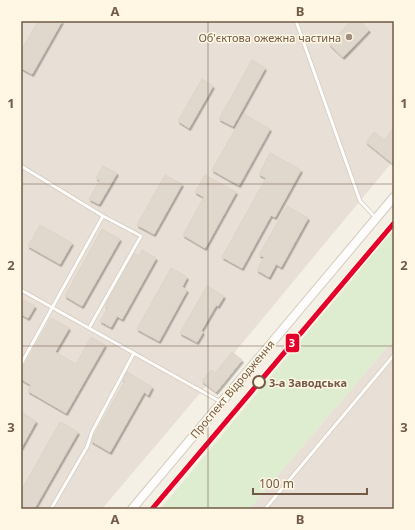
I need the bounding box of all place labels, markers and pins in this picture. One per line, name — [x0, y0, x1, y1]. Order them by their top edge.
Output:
place label: Об'єктова ожежна частина — [198, 30, 341, 45]
marker: Об'єктова ожежна частина — [344, 32, 354, 42]
marker: 3-а Заводська — [252, 375, 266, 389]
place label: 3-а Заводська — [269, 375, 347, 390]

